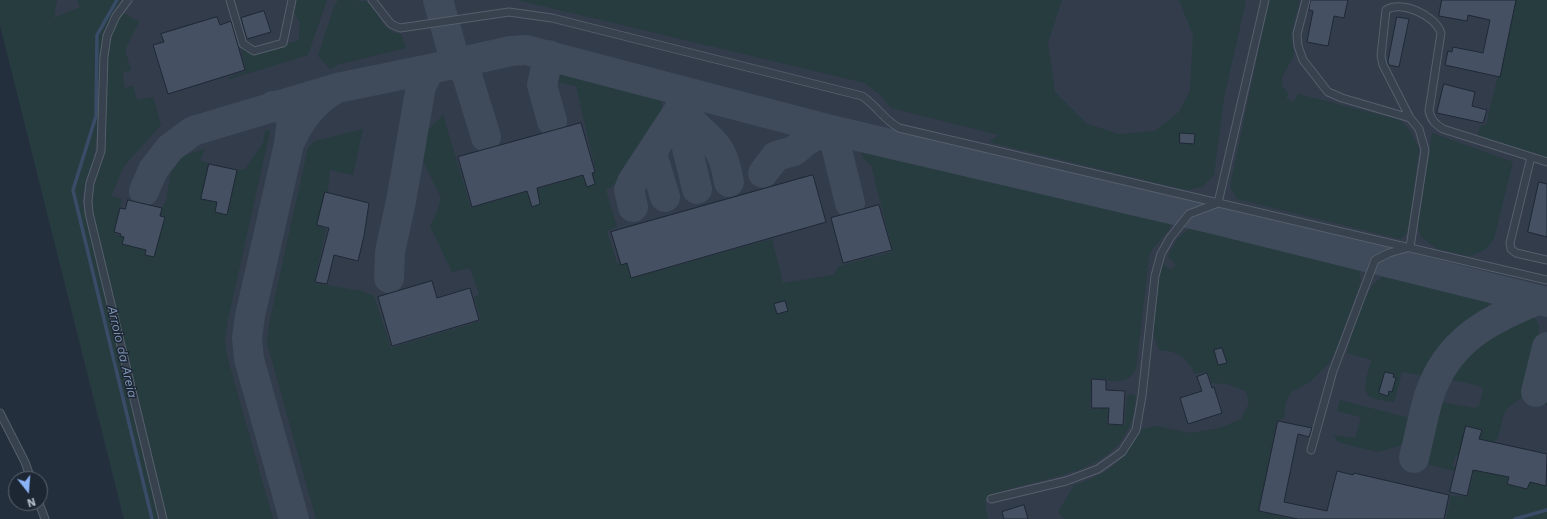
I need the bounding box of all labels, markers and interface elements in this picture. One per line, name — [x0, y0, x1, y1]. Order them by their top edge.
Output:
water label: Arroio da Areia — [104, 305, 140, 399]
north arrow — [8, 471, 48, 511]
text: N — [26, 495, 37, 509]

